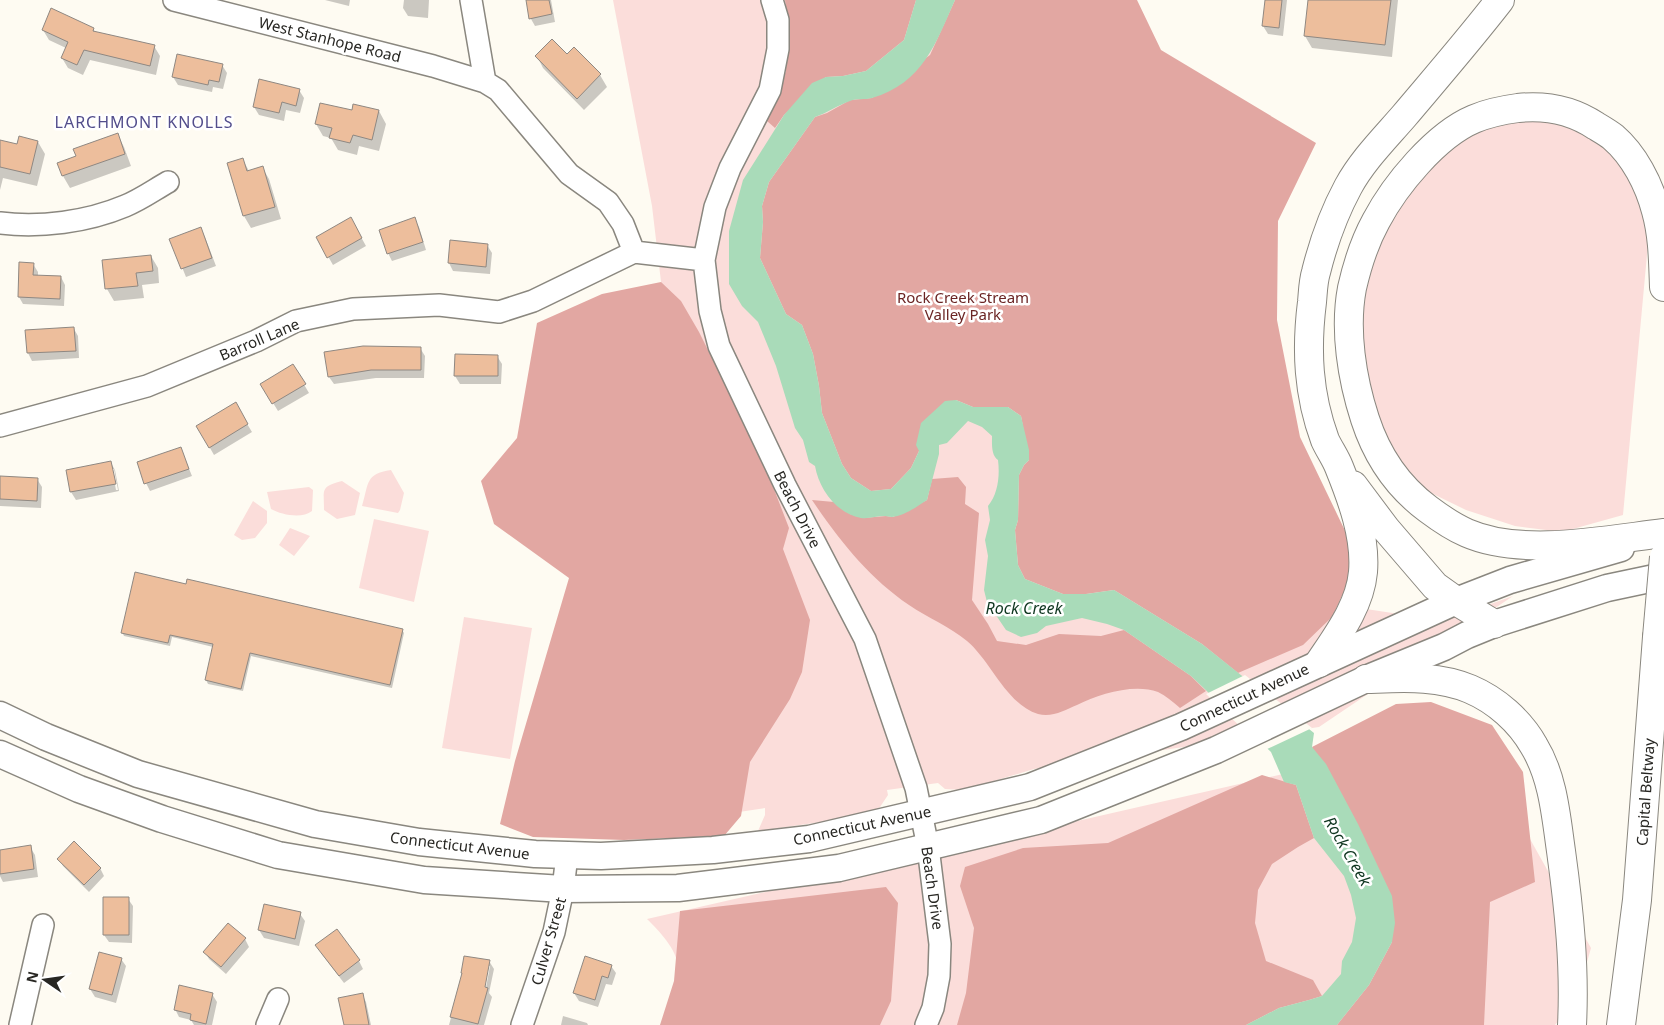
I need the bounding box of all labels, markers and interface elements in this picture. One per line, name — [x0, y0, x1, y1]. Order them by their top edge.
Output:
street label: West Stanhope Road — [257, 12, 403, 66]
district label: LARCHMONT KNOLLS — [55, 111, 233, 133]
park label: Rock Creek Stream Valley Park — [897, 287, 1029, 324]
street label: Barroll Lane — [216, 313, 302, 365]
street label: Beach Drive — [770, 467, 826, 551]
water label: Rock Creek — [986, 597, 1063, 619]
street label: Connecticut Avenue — [1176, 658, 1312, 736]
street label: Capital Beltway — [1631, 737, 1659, 847]
street label: Connecticut Avenue — [791, 801, 933, 849]
water label: Rock Creek — [1319, 812, 1377, 891]
street label: Connecticut Avenue — [389, 827, 531, 863]
street label: Beach Drive — [917, 845, 949, 931]
street label: Culver Street — [526, 894, 570, 987]
north arrow — [20, 955, 70, 1005]
text: N — [21, 969, 42, 985]

